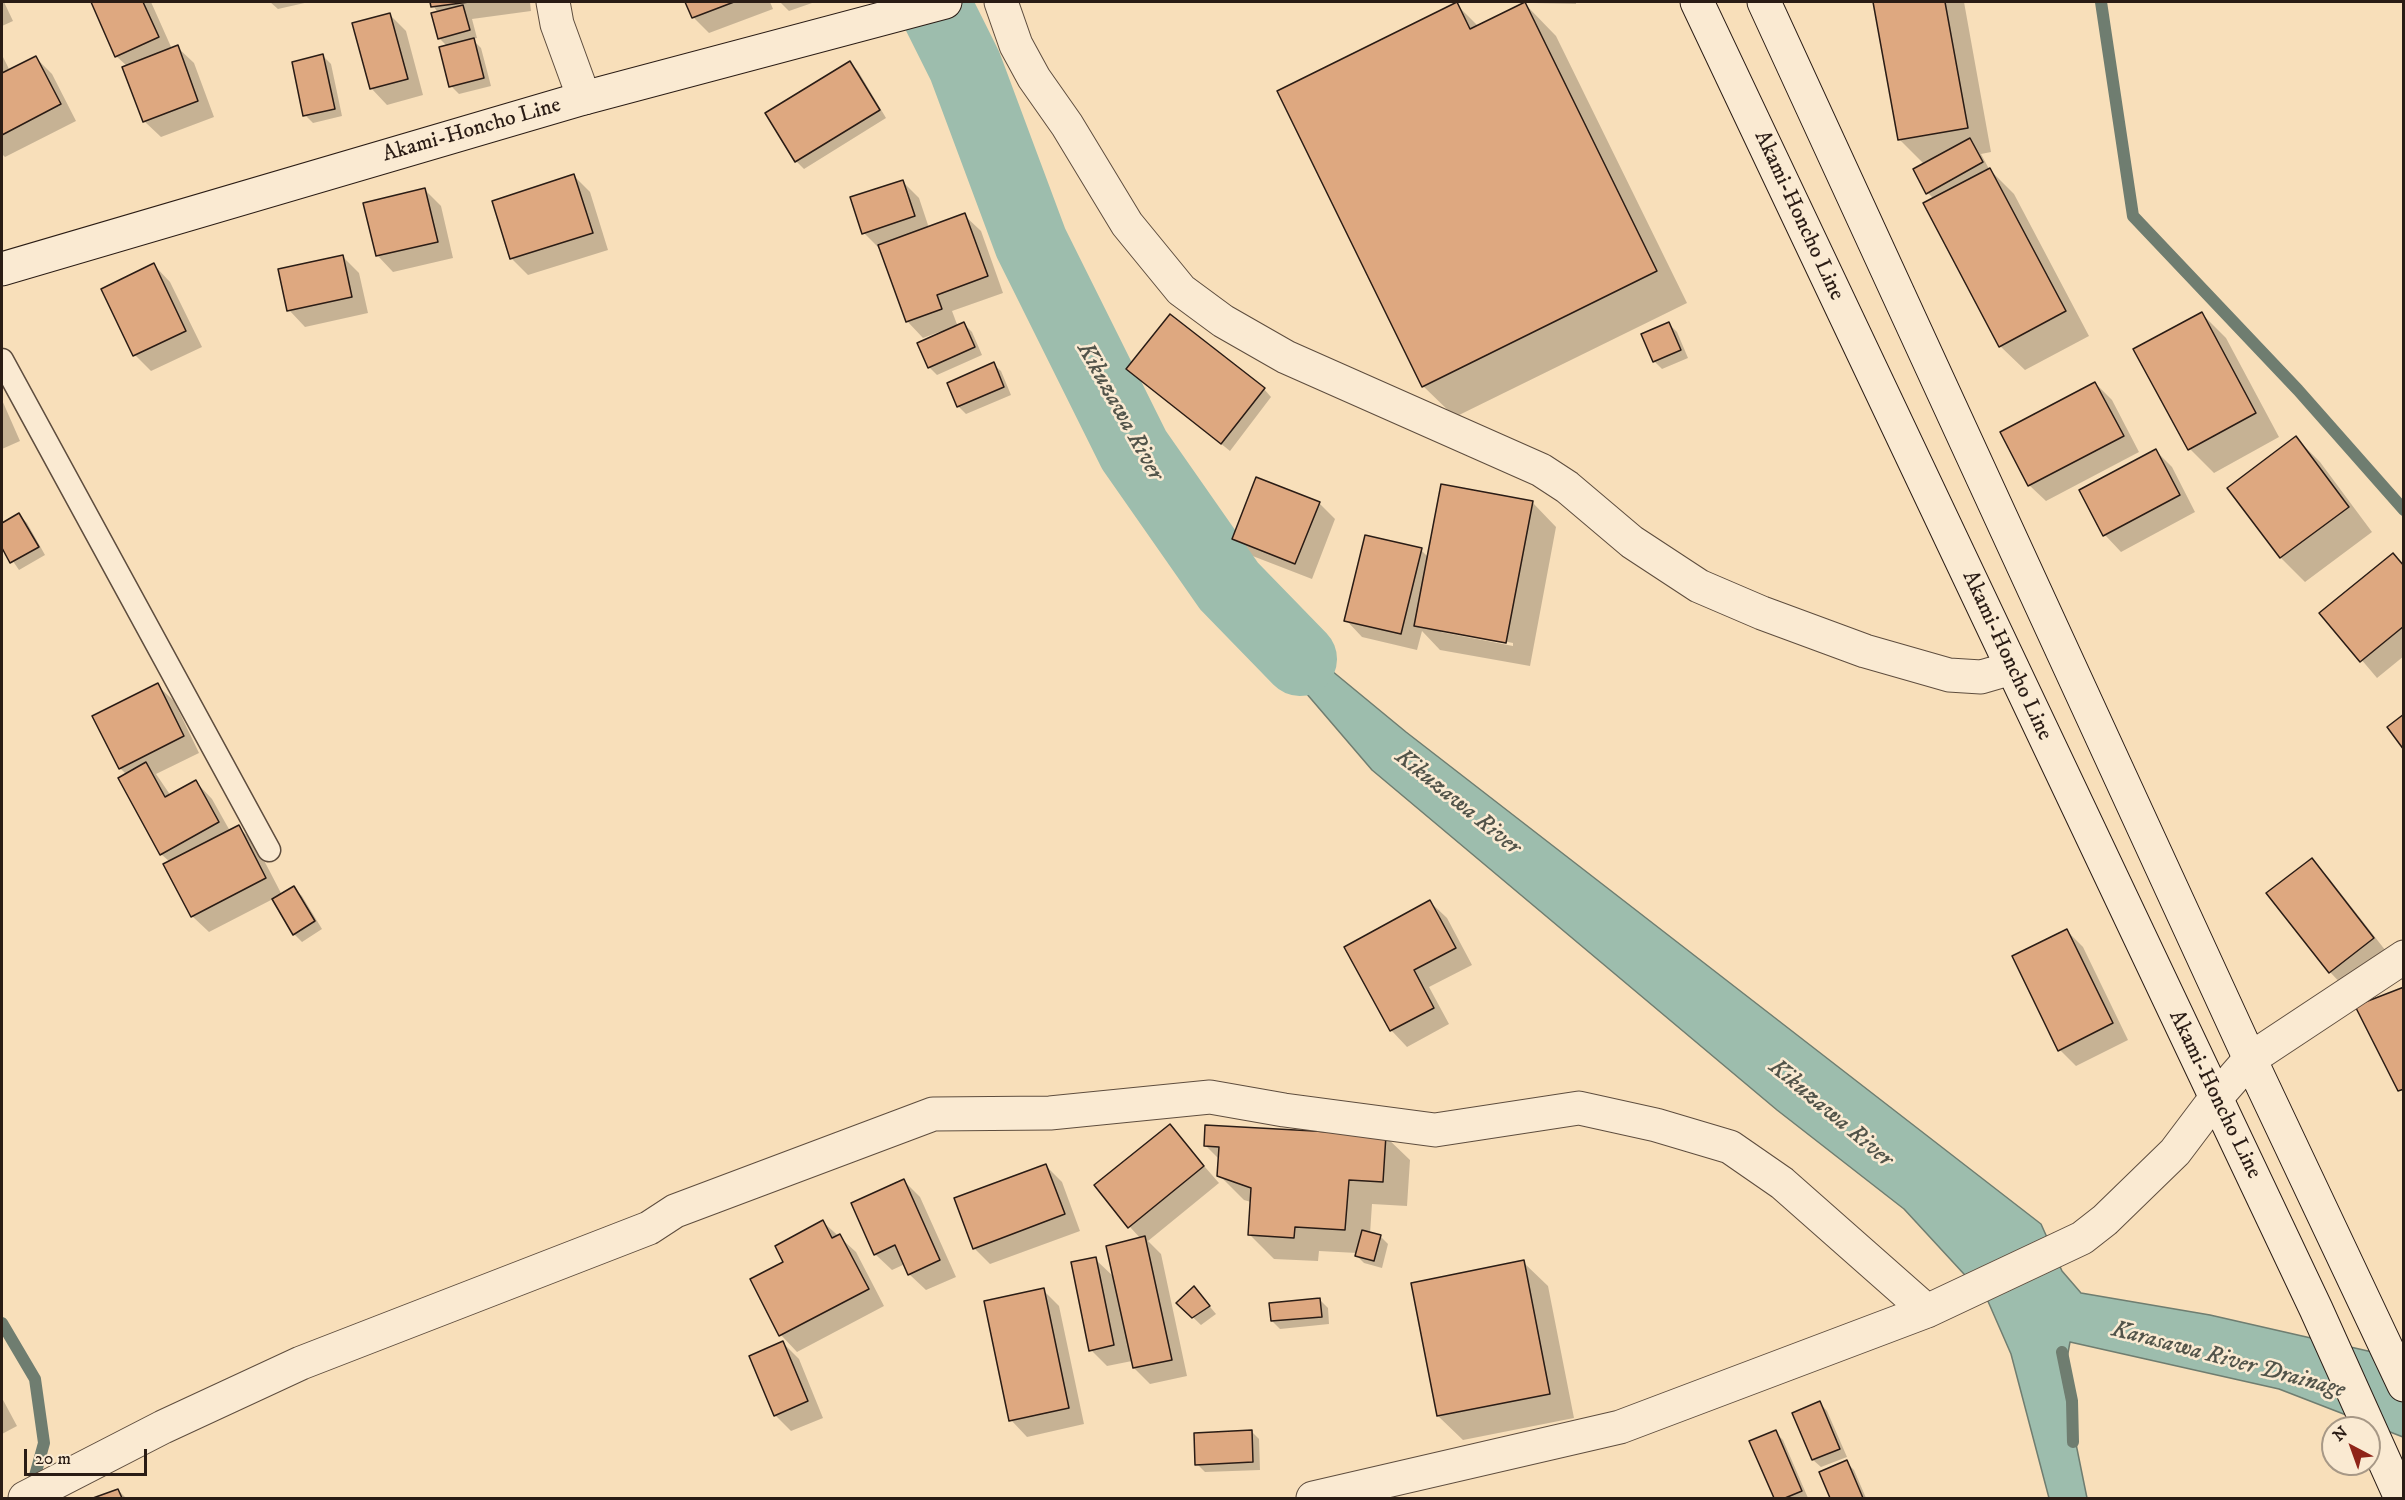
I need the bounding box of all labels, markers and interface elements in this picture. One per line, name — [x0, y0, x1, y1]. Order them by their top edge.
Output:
street label: Akami-Honcho Line — [380, 93, 564, 169]
street label: Akami-Honcho Line — [1747, 127, 1849, 305]
water label: Kikuzawa River — [1069, 338, 1169, 486]
street label: Akami-Honcho Line — [1955, 567, 2057, 745]
water label: Kikuzawa River — [1388, 743, 1526, 863]
street label: Akami-Honcho Line — [2162, 1007, 2266, 1183]
water label: Kikuzawa River — [1762, 1054, 1898, 1174]
water label: Karasawa River Drainage — [2108, 1316, 2348, 1406]
north arrow — [2321, 1416, 2381, 1476]
text: N — [2329, 1422, 2352, 1446]
scale bar — [27, 1437, 150, 1475]
text: 20 m — [35, 1448, 71, 1470]

